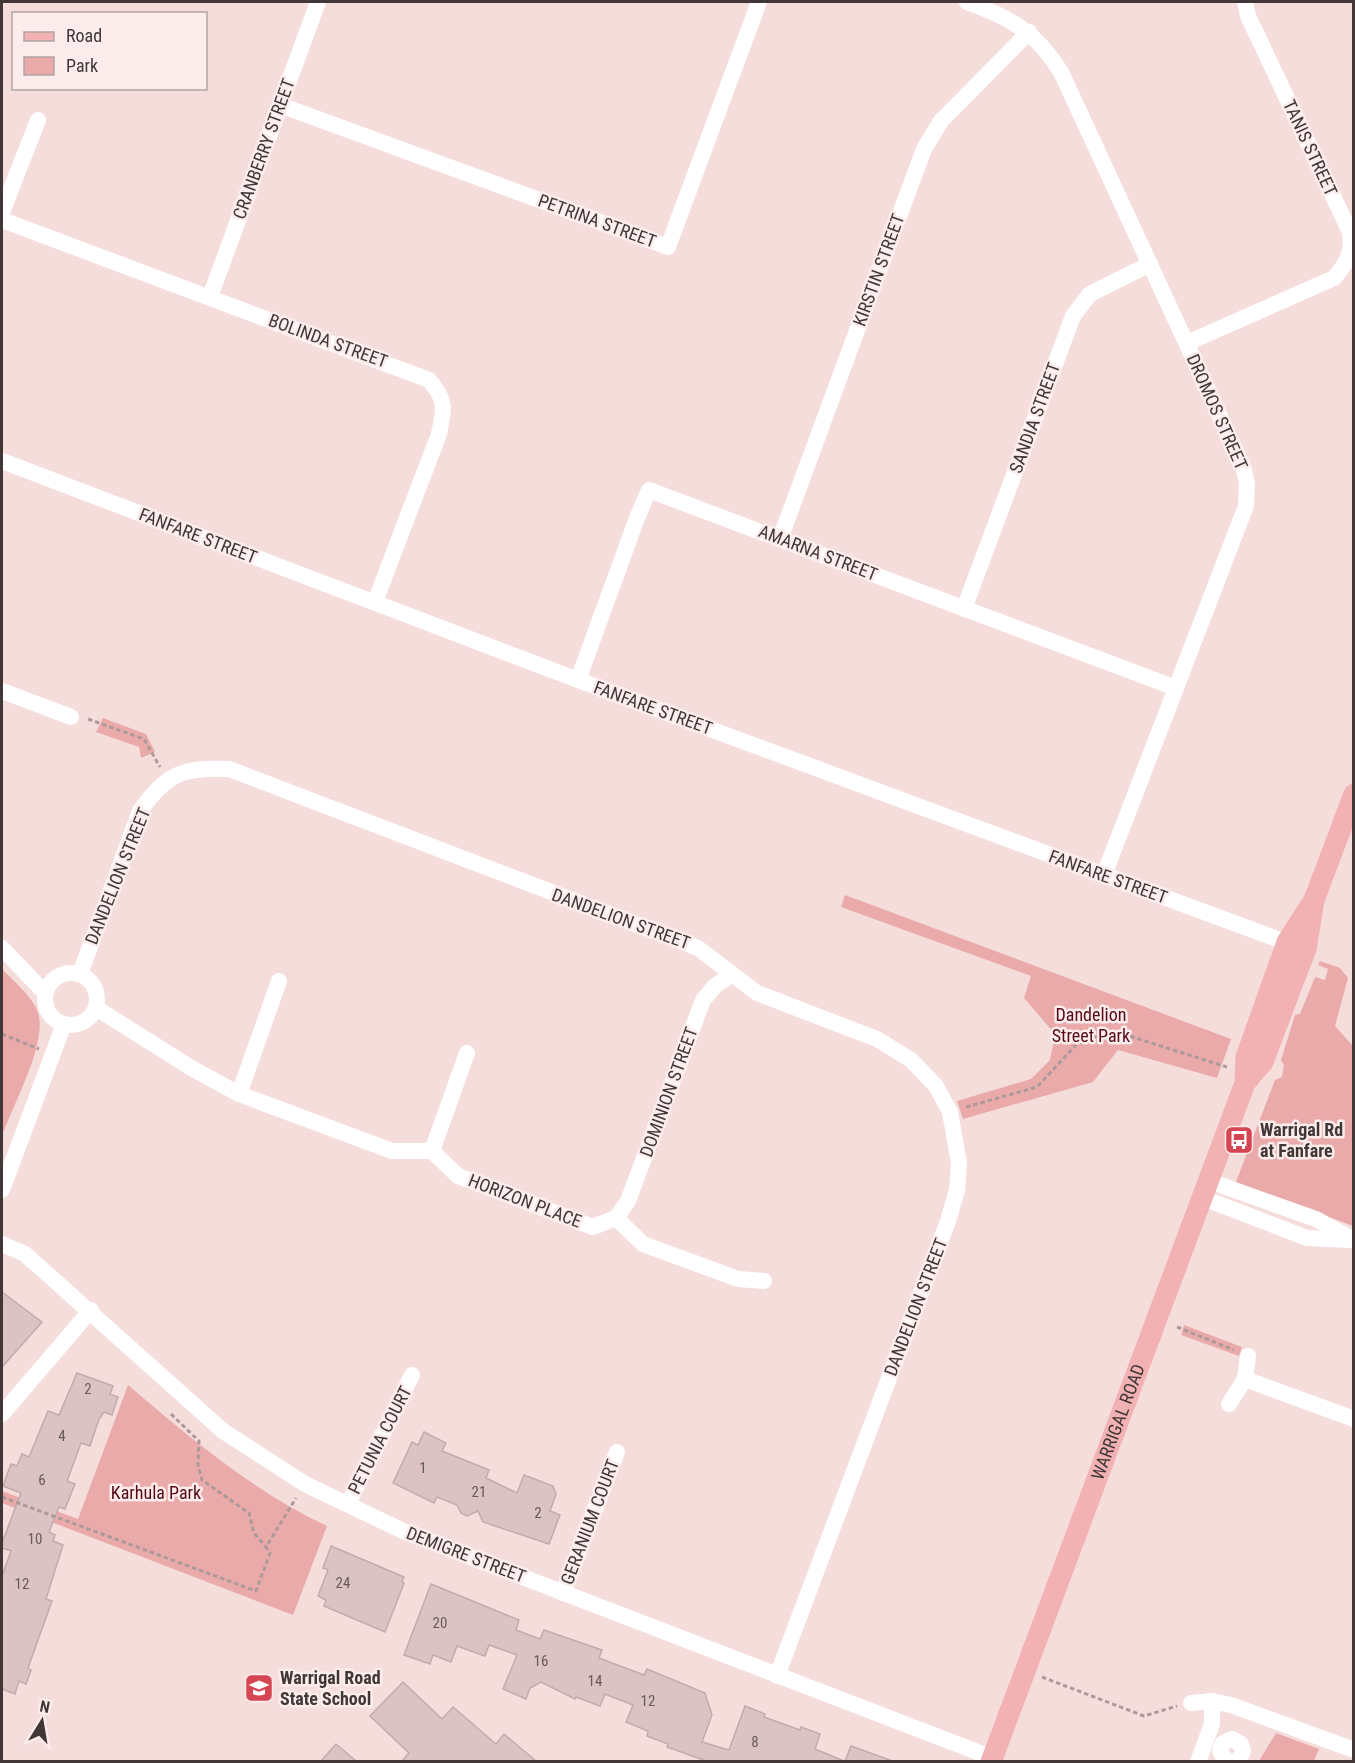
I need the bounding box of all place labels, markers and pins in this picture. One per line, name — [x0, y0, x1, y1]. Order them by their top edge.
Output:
place label: Warrigal Rd at Fanfare — [1260, 1119, 1343, 1161]
bus stop icon: Warrigal Rd at Fanfare — [1223, 1124, 1255, 1156]
place label: Warrigal Road State School — [280, 1667, 381, 1709]
school or university icon: Warrigal Road State School — [243, 1672, 275, 1704]

